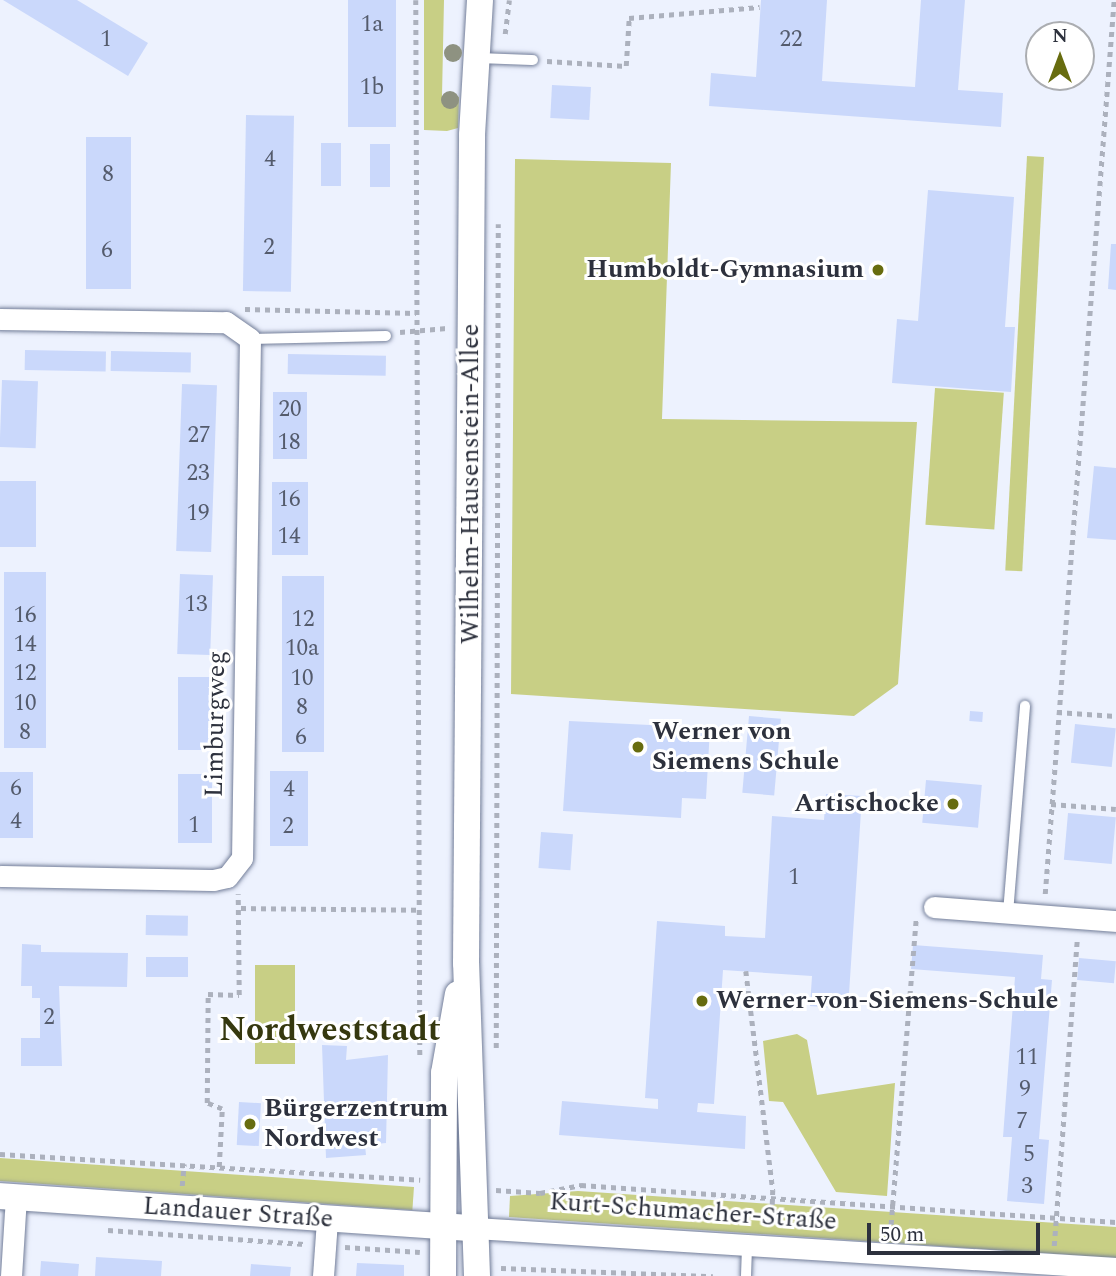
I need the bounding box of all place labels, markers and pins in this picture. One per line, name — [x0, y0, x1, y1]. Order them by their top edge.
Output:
place label: Humboldt-Gymnasium — [586, 254, 864, 286]
marker: Humboldt-Gymnasium — [870, 262, 886, 278]
place label: Werner von Siemens Schule — [652, 716, 839, 778]
marker: Werner von Siemens Schule — [630, 739, 646, 755]
place label: Artischocke — [794, 788, 939, 820]
marker: Artischocke — [945, 796, 961, 812]
place label: Werner-von-Siemens-Schule — [716, 985, 1058, 1017]
marker: Werner-von-Siemens-Schule — [694, 993, 710, 1009]
place label: Bürgerzentrum Nordwest — [264, 1093, 449, 1154]
marker: Bürgerzentrum Nordwest — [242, 1116, 258, 1132]

